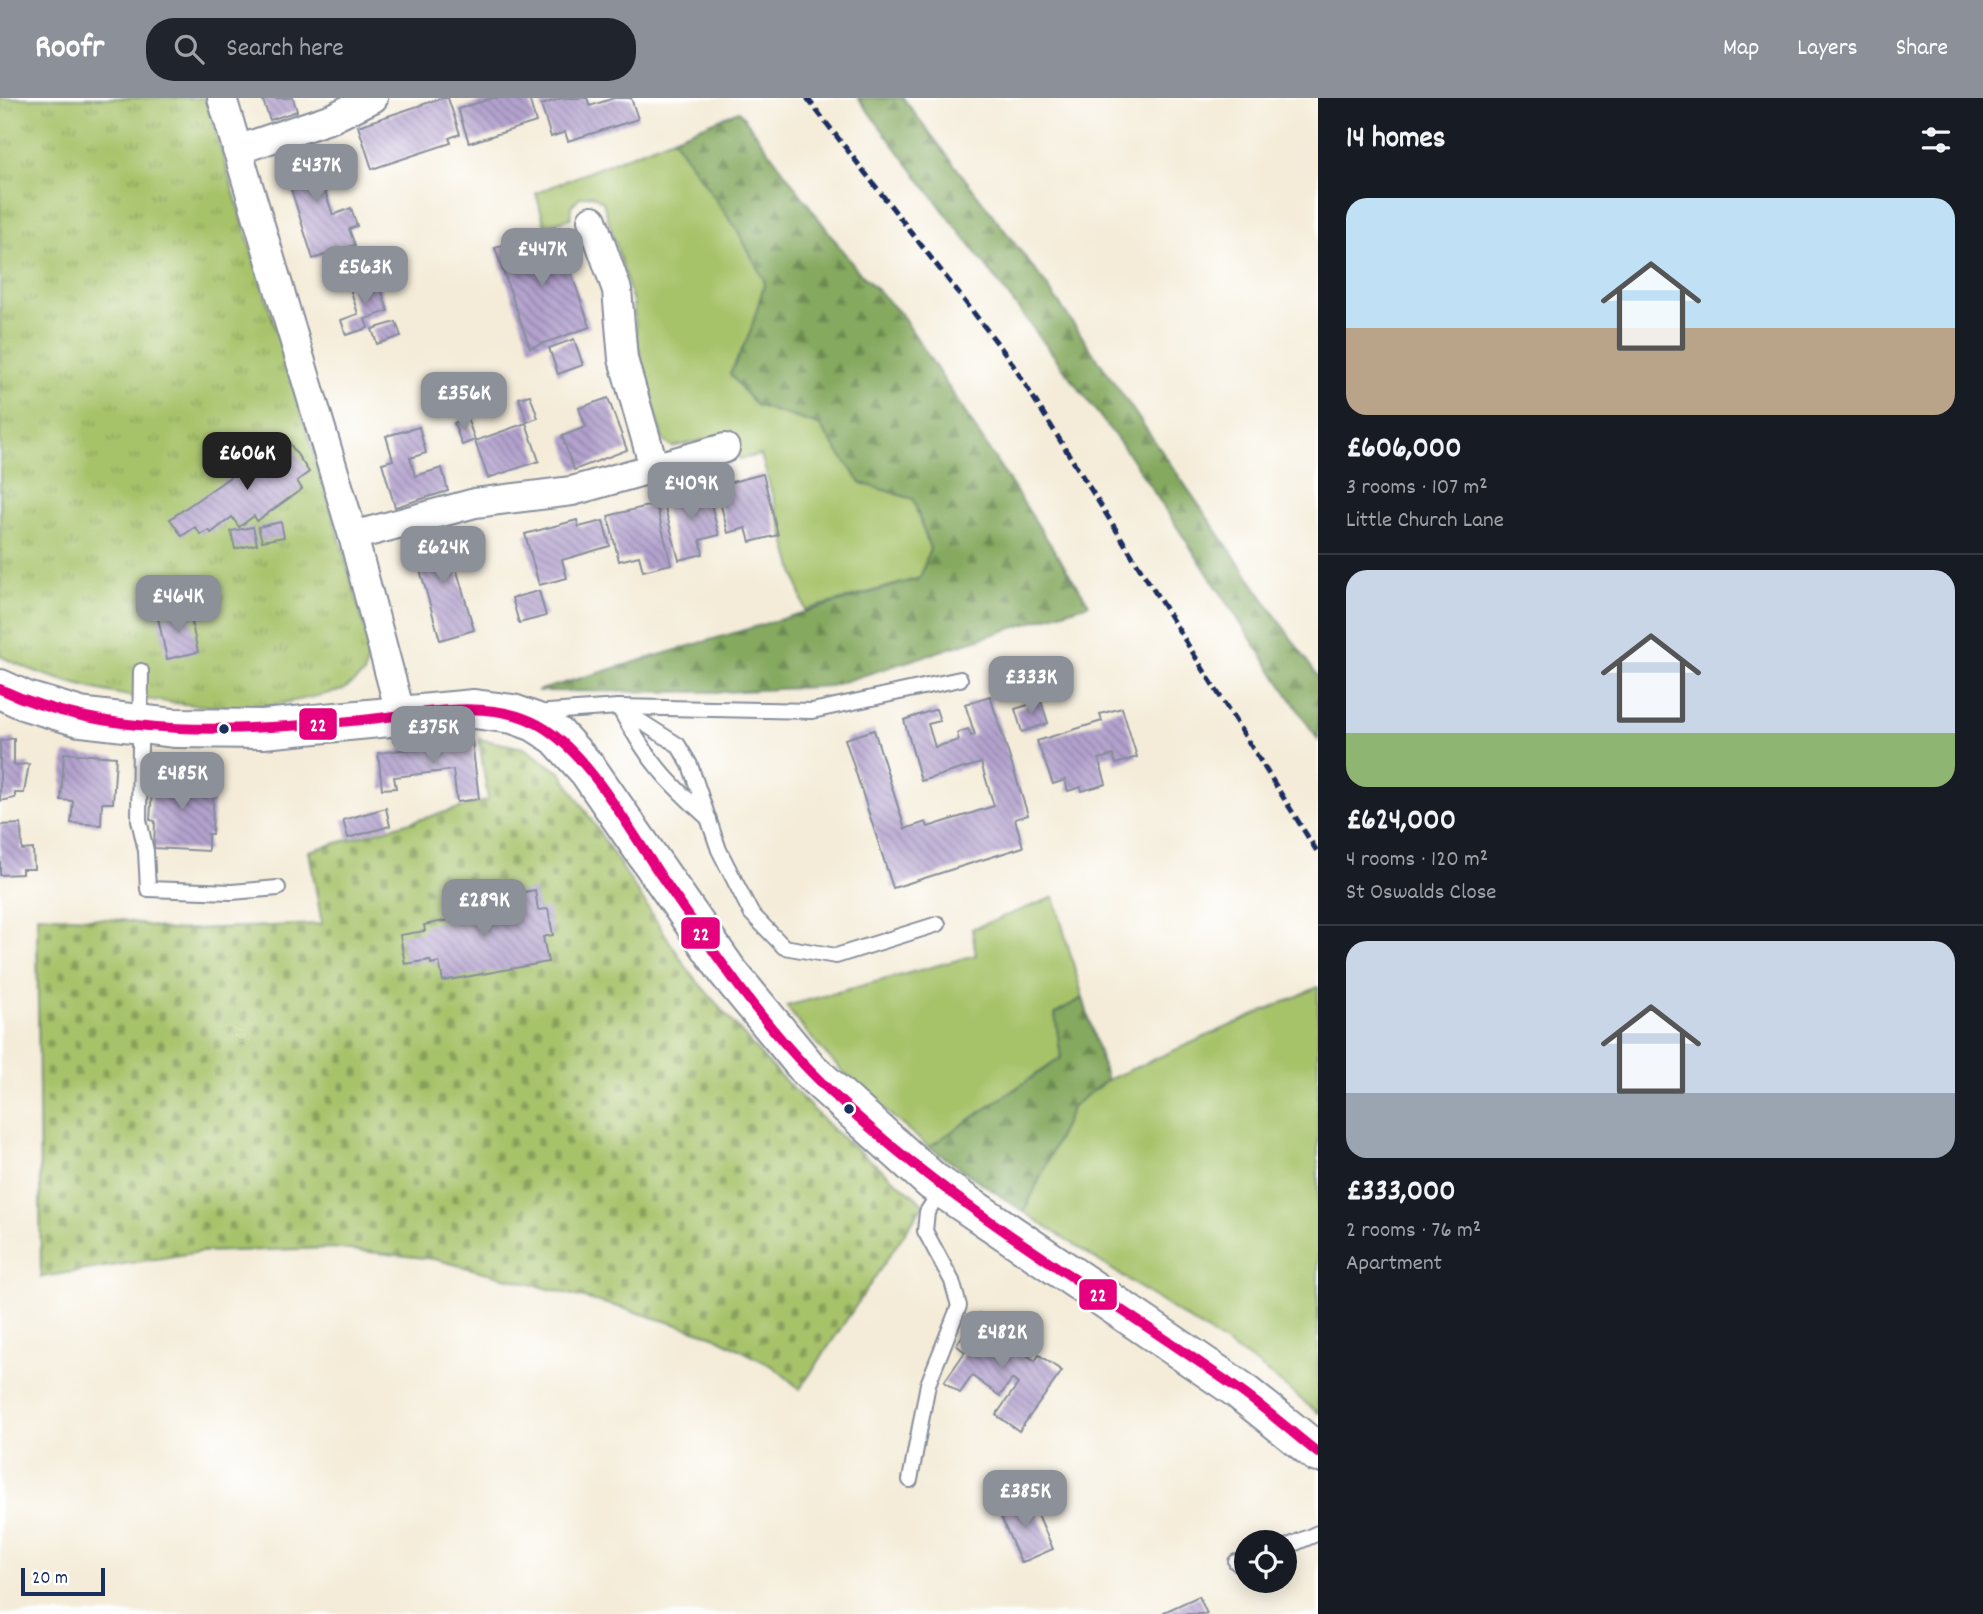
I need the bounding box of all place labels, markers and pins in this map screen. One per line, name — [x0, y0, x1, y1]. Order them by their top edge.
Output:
pin: £437K — [267, 144, 365, 204]
pin: £447K — [493, 228, 591, 288]
pin: £563K — [316, 246, 414, 306]
pin: £356K — [415, 372, 513, 432]
pin: £606K — [198, 432, 296, 492]
pin: £409K — [642, 462, 740, 522]
pin: £624K — [394, 526, 492, 586]
pin: £464K — [129, 575, 227, 635]
pin: £333K — [982, 656, 1080, 716]
pin: £375K — [384, 706, 482, 766]
unlabelled marker — [217, 722, 231, 736]
pin: £485K — [133, 752, 231, 812]
pin: £289K — [435, 880, 533, 939]
unlabelled marker — [842, 1102, 856, 1116]
pin: £482K — [953, 1312, 1051, 1371]
pin: £385K — [976, 1470, 1074, 1530]

